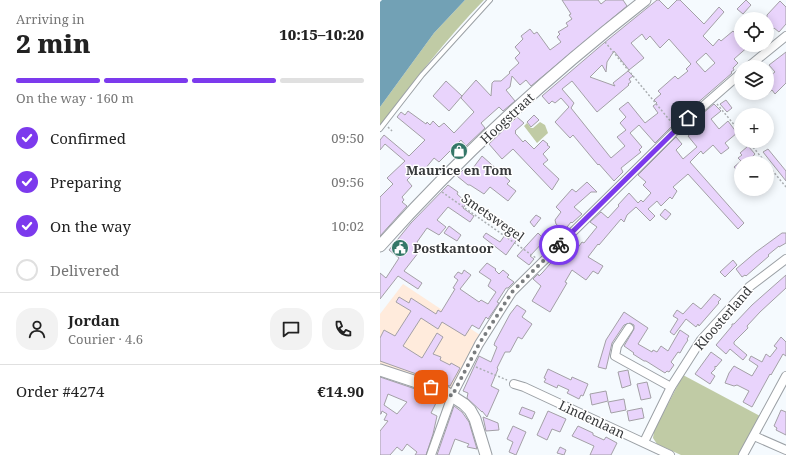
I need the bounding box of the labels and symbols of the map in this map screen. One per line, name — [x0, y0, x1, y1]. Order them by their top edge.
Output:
street label: Hoogstraat — [476, 88, 538, 148]
pin — [671, 101, 705, 135]
shop icon: Maurice en Tom — [449, 141, 469, 161]
place label: Maurice en Tom — [406, 161, 512, 179]
street label: Smetswegel — [458, 189, 528, 245]
courier — [539, 225, 579, 265]
public building icon: Postkantoor — [390, 238, 410, 258]
place label: Postkantoor — [413, 239, 494, 257]
street label: Kloosterland — [690, 282, 756, 354]
pin — [414, 370, 448, 404]
street label: Lindenlaan — [556, 396, 629, 442]

